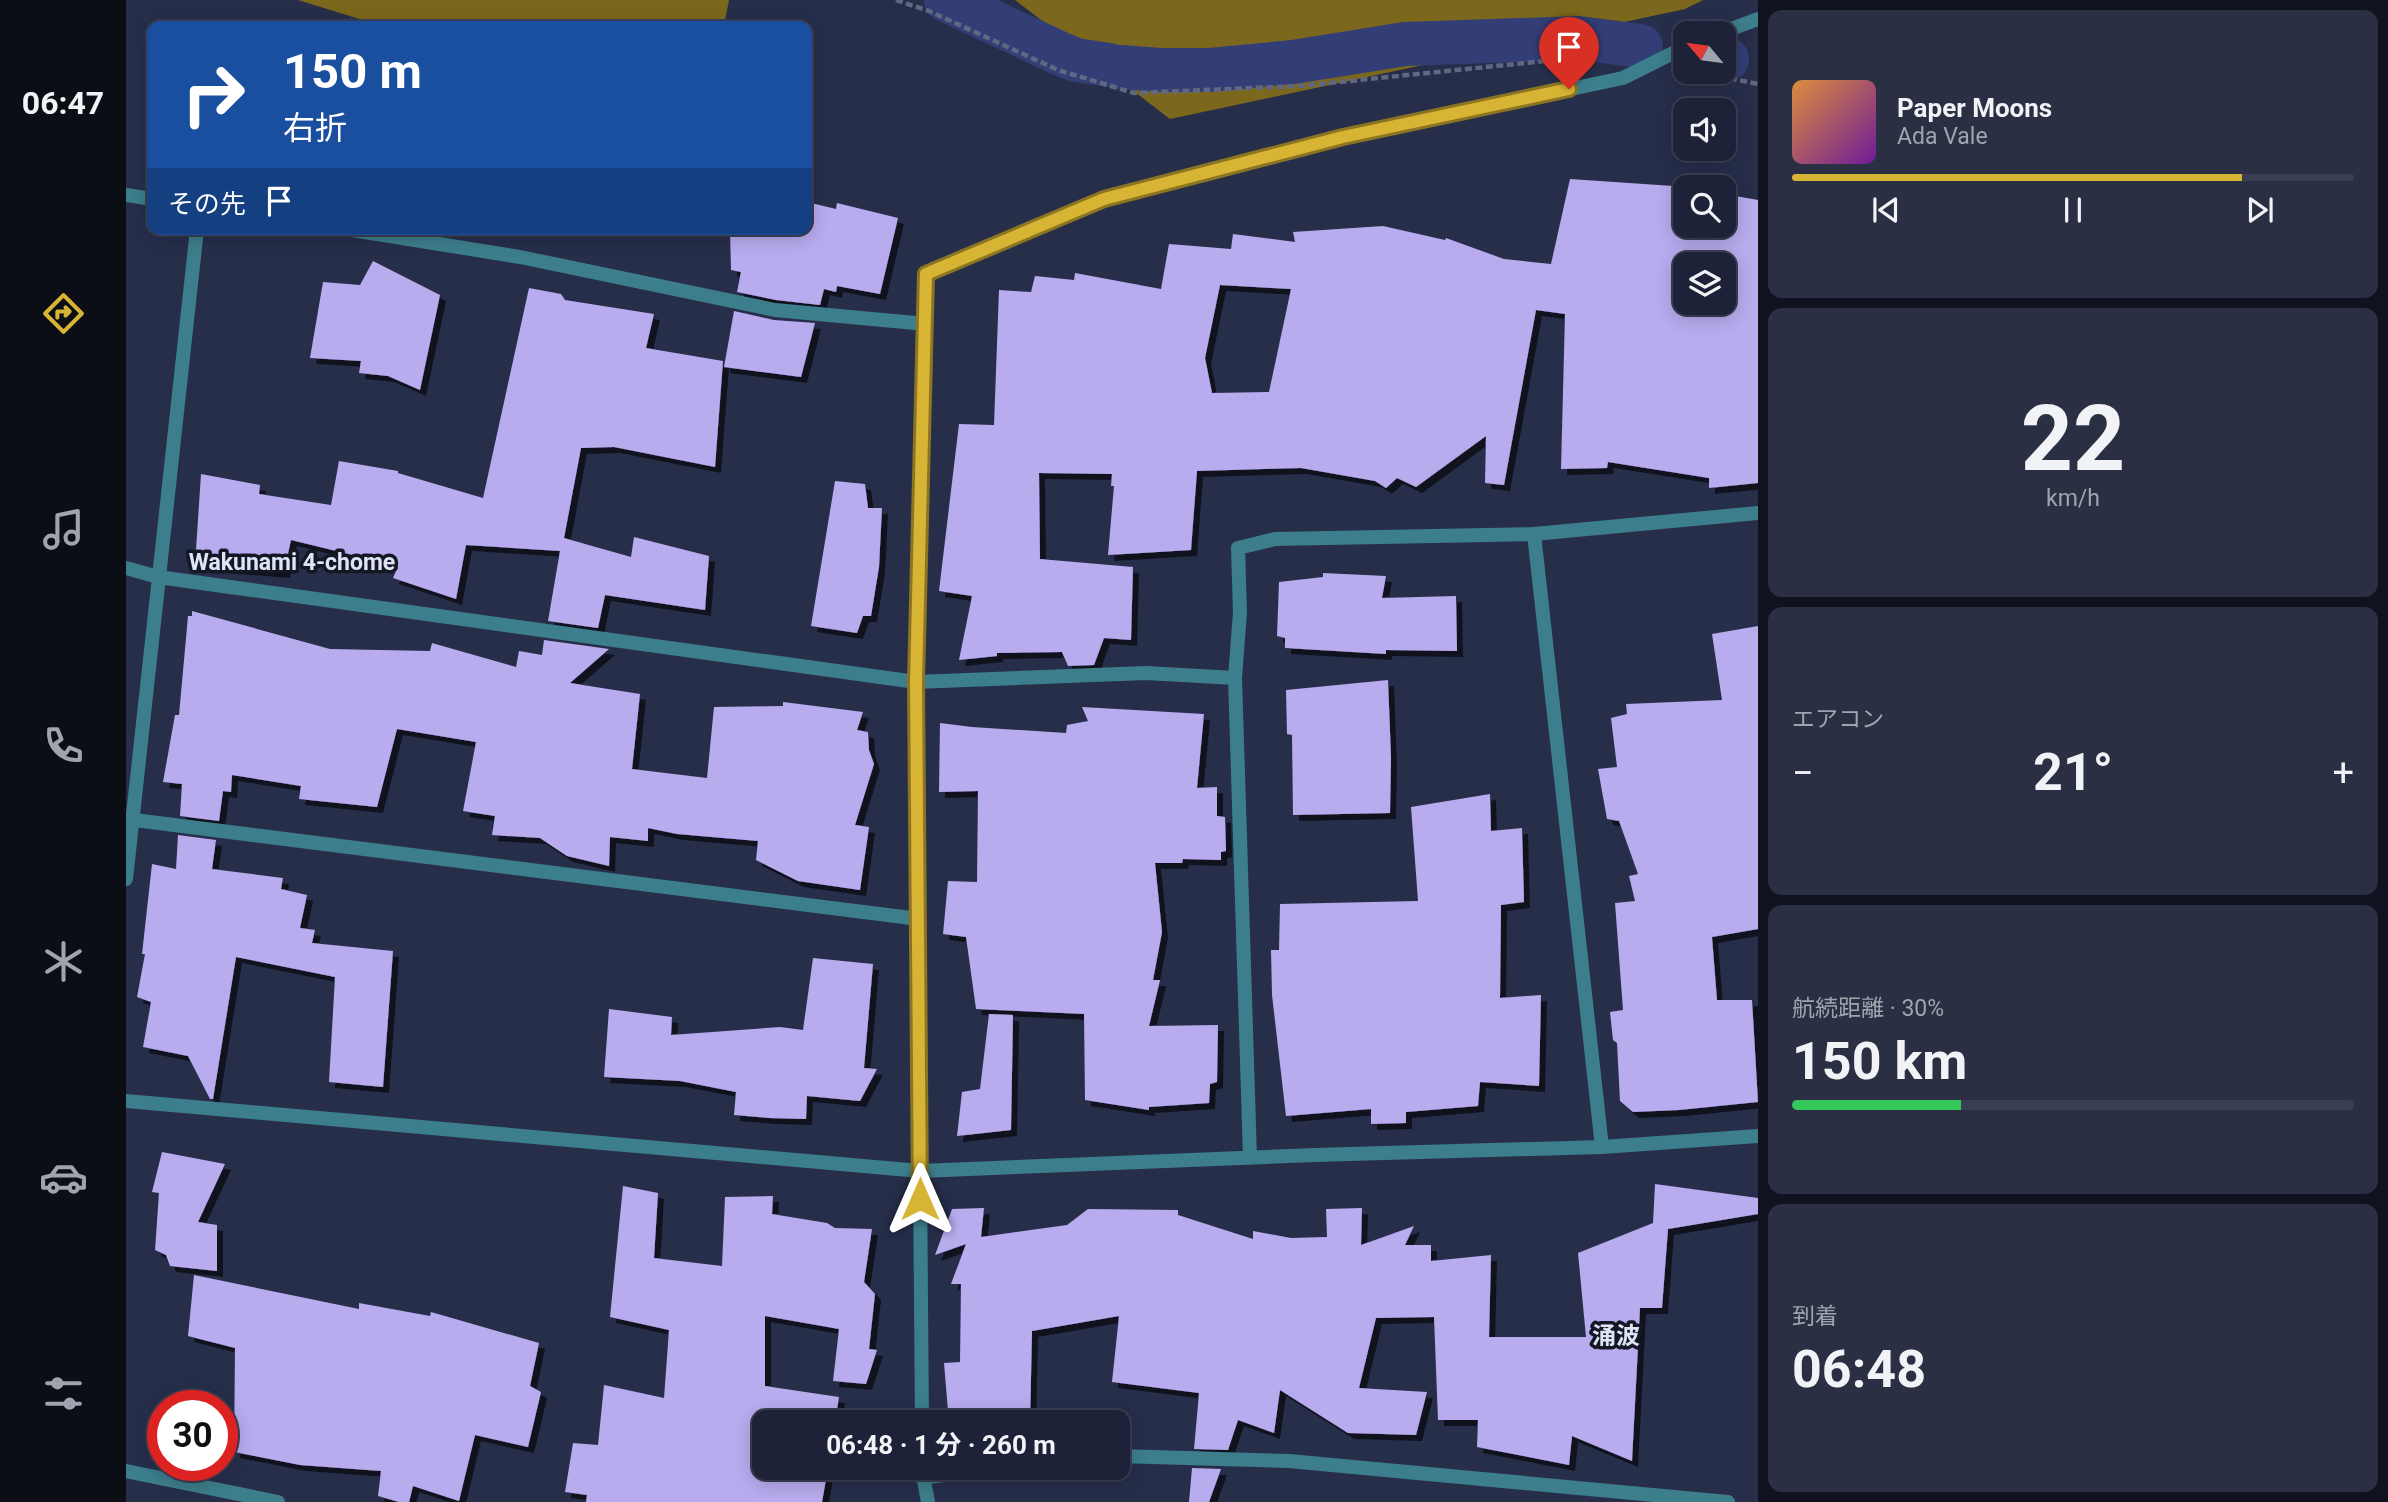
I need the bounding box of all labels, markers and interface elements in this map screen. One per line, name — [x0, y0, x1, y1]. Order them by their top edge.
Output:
pin — [1539, 17, 1599, 89]
north arrow — [1673, 21, 1736, 84]
map controls — [1673, 21, 1736, 315]
icon: arrive — [1550, 28, 1588, 66]
text: 150 m — [283, 43, 422, 100]
icon: right — [168, 49, 259, 140]
text: 06:47 — [22, 84, 104, 122]
text: Paper Moons — [1897, 93, 2052, 123]
button: sound — [1673, 98, 1736, 161]
text: 右折 — [283, 109, 347, 147]
text: Ada Vale — [1897, 123, 1988, 150]
button: search — [1673, 175, 1736, 238]
icon: arrive — [260, 182, 298, 220]
text: その先 — [168, 189, 246, 219]
icon: previous — [1867, 191, 1905, 229]
icon: pause — [2054, 191, 2092, 229]
icon: next — [2241, 191, 2279, 229]
button: layers — [1673, 252, 1736, 315]
icon: directions — [39, 289, 88, 338]
text: 22 — [2021, 386, 2125, 492]
text: km/h — [2046, 485, 2100, 512]
icon: music — [39, 505, 88, 554]
district label: Wakunami 4-chome — [189, 549, 395, 576]
text: エアコン — [1792, 706, 1884, 733]
icon: phone — [39, 721, 88, 770]
text: 21° — [2033, 742, 2113, 803]
text: − — [1792, 751, 1814, 795]
text: + — [2332, 751, 2354, 795]
icon: climate — [39, 937, 88, 986]
text: 航続距離 · 30% — [1792, 995, 1944, 1022]
text: 150 km — [1792, 1031, 1967, 1092]
icon: car — [39, 1153, 88, 1202]
position arrow — [883, 1162, 957, 1236]
text: 到着 — [1792, 1303, 1838, 1330]
district label: 涌波 — [1592, 1322, 1640, 1350]
text: 06:48 — [1792, 1339, 1926, 1400]
icon: filters — [39, 1369, 88, 1418]
speed limit sign: 30 — [147, 1390, 238, 1481]
text: 06:48 · 1 分 · 260 m — [826, 1430, 1056, 1460]

